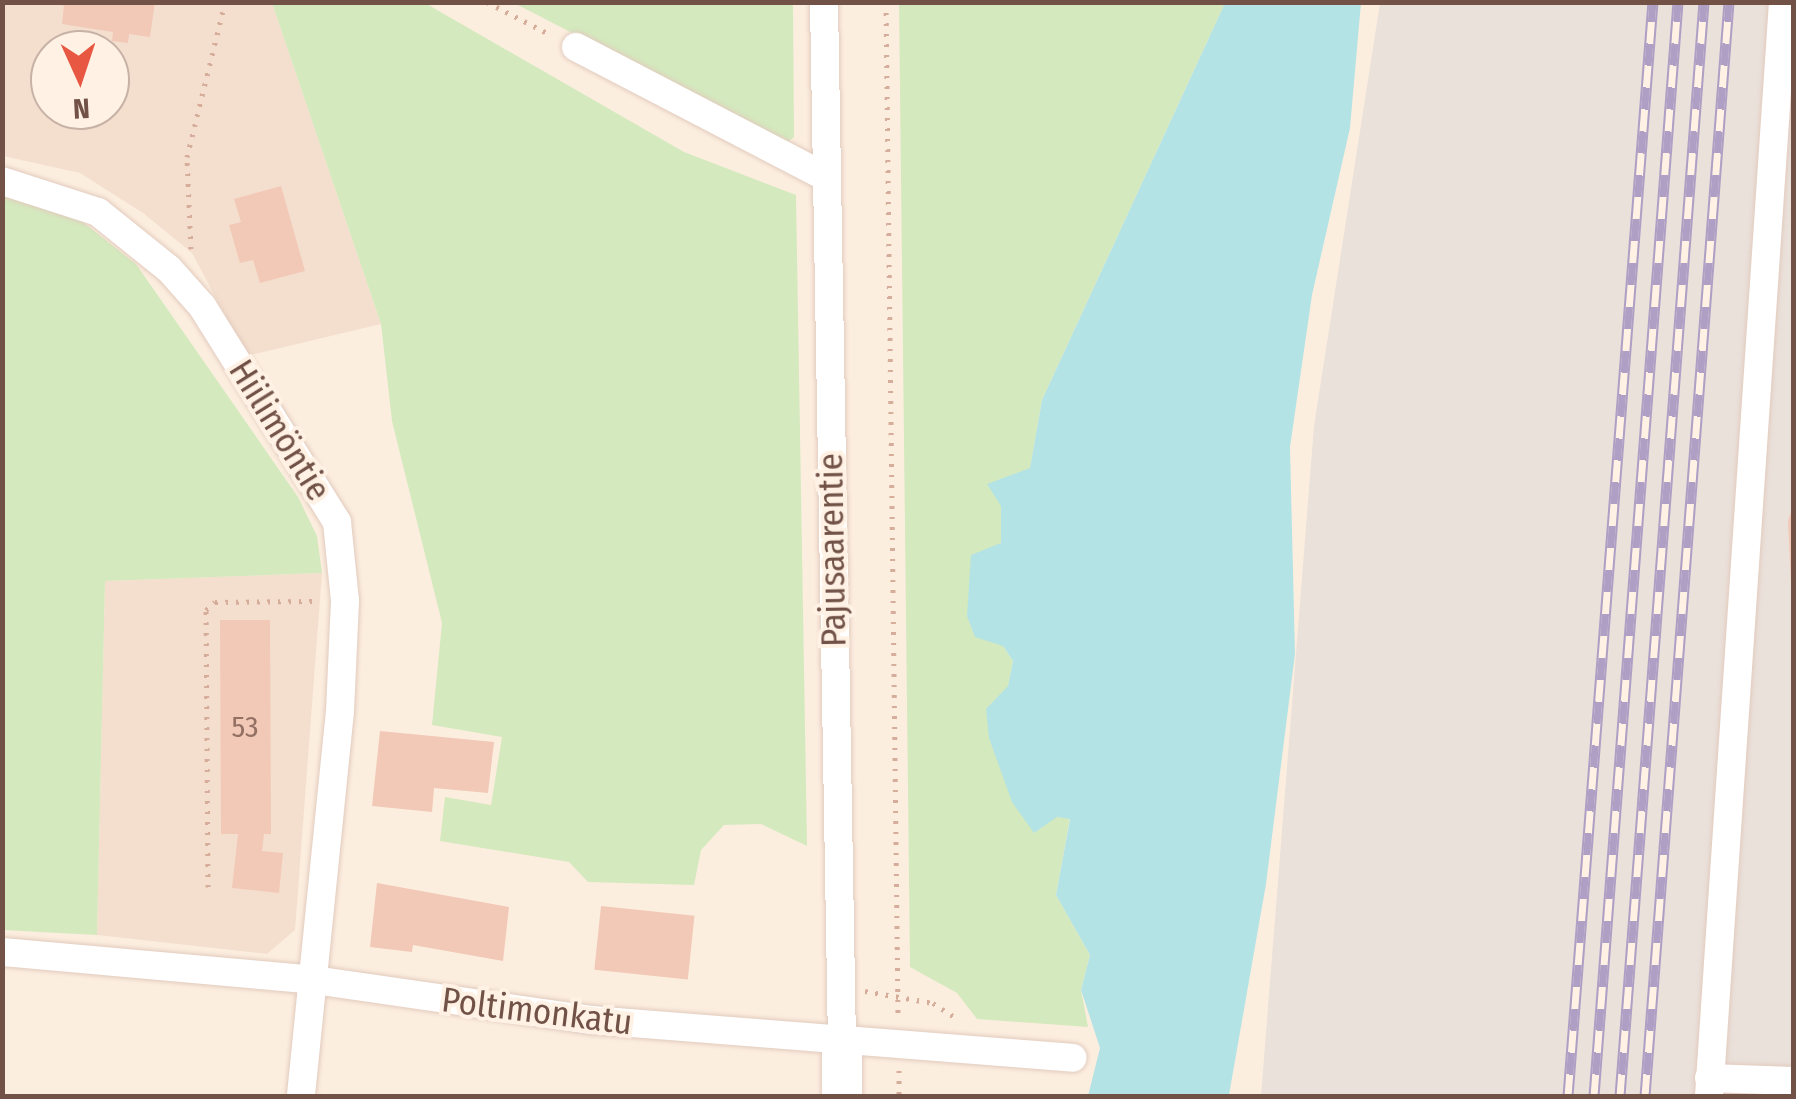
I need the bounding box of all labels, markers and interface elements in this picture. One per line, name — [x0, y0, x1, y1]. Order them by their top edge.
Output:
north arrow — [30, 30, 130, 130]
text: N — [72, 92, 91, 125]
street label: Hiilimöntie — [220, 352, 340, 508]
street label: Pajusaarentie — [809, 453, 855, 647]
house number: 53 — [231, 709, 259, 745]
street label: Poltimonkatu — [439, 978, 635, 1044]

